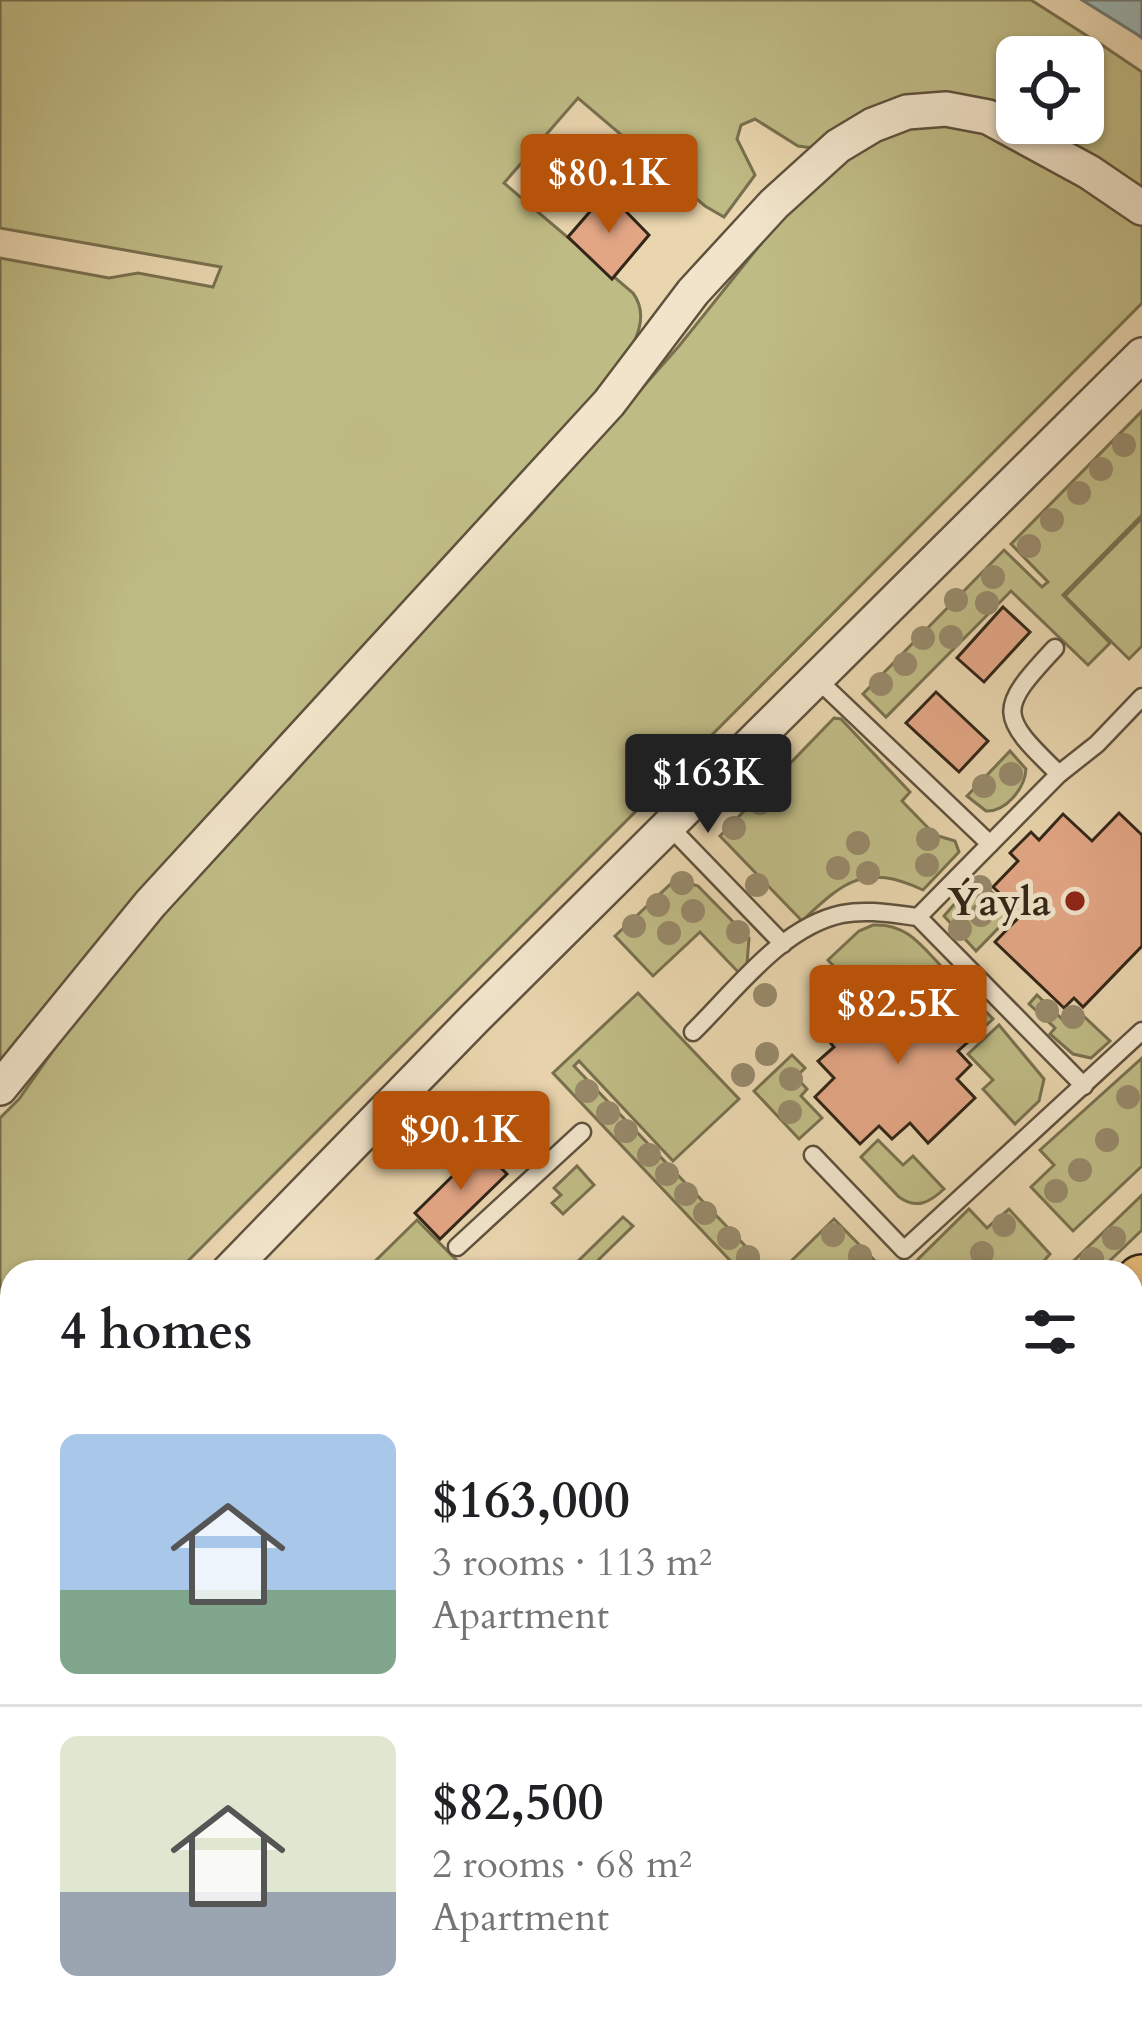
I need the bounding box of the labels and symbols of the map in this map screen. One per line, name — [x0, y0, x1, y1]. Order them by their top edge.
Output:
pin: $80.1K — [511, 134, 707, 236]
pin: $163K — [624, 734, 792, 836]
place label: Ýayla — [947, 876, 1051, 929]
marker: Ýayla — [1062, 888, 1088, 914]
pin: $82.5K — [800, 965, 996, 1067]
pin: $90.1K — [363, 1091, 559, 1193]

